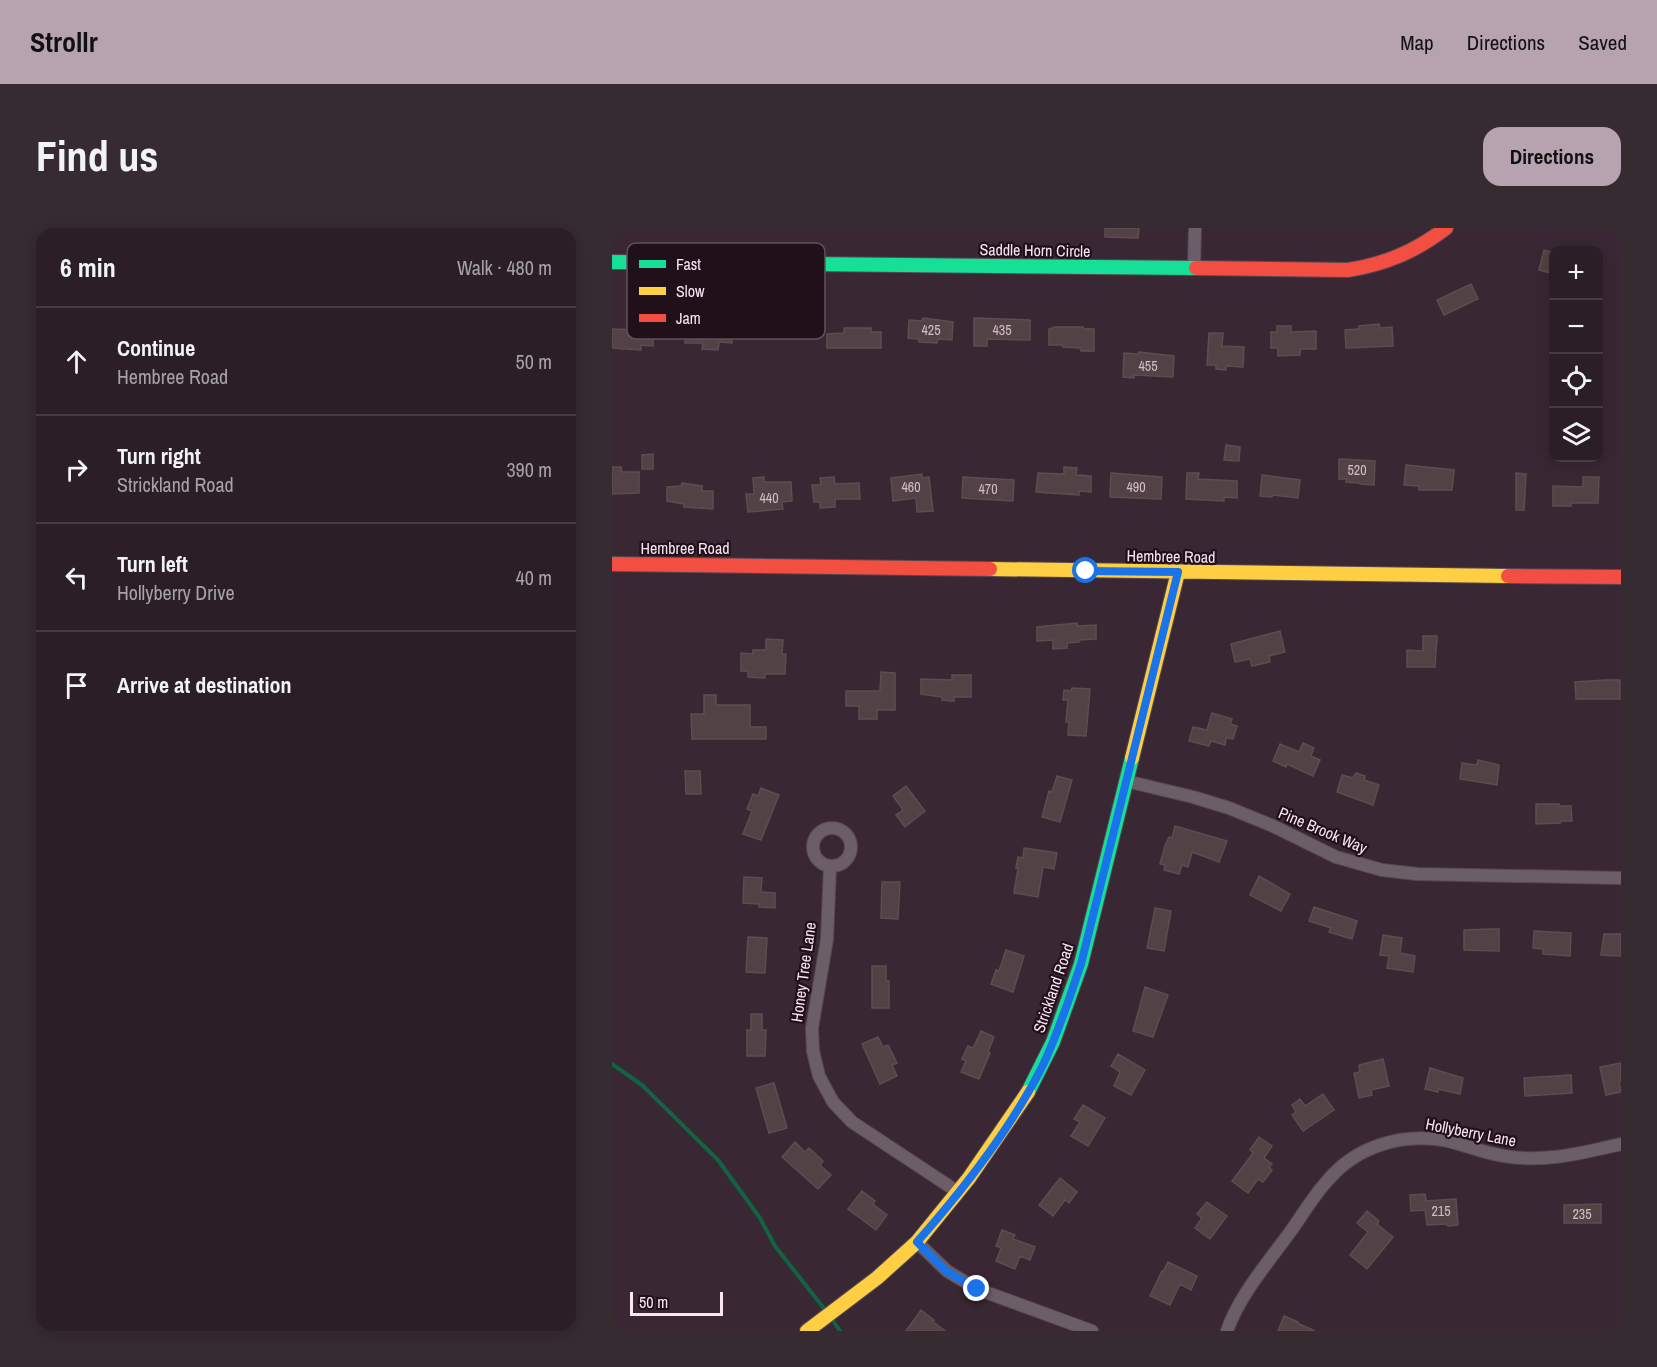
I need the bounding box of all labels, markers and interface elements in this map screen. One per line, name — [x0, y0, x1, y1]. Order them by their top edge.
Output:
text: Strollr — [30, 23, 98, 61]
text: Map — [1400, 28, 1434, 57]
text: Directions — [1467, 28, 1545, 57]
text: Saved — [1578, 28, 1627, 57]
button: Directions — [1483, 127, 1621, 186]
text: Find us — [36, 128, 158, 184]
street label: Saddle Horn Circle — [979, 238, 1091, 262]
legend — [627, 243, 825, 339]
map controls — [1549, 246, 1603, 462]
button: + — [1549, 246, 1603, 300]
text: 6 min — [60, 250, 116, 285]
text: Fast — [676, 253, 701, 275]
text: Walk · 480 m — [457, 254, 552, 281]
text: Slow — [676, 280, 705, 302]
button: − — [1549, 300, 1603, 354]
text: Jam — [676, 307, 701, 329]
house number: 425 — [921, 321, 941, 339]
house number: 435 — [992, 321, 1012, 339]
text: Continue — [117, 333, 195, 363]
icon: ahead — [60, 345, 93, 378]
text: 50 m — [516, 348, 552, 375]
button: locate — [1549, 354, 1603, 408]
house number: 455 — [1138, 357, 1158, 375]
text: Hembree Road — [117, 363, 228, 390]
button: layers — [1549, 408, 1603, 462]
text: Turn right — [117, 441, 201, 471]
icon: right — [60, 453, 93, 486]
text: 390 m — [506, 456, 552, 483]
house number: 520 — [1347, 461, 1367, 479]
text: Strickland Road — [117, 471, 234, 498]
house number: 460 — [901, 478, 921, 496]
house number: 490 — [1126, 478, 1146, 496]
house number: 470 — [978, 480, 998, 498]
house number: 440 — [759, 489, 779, 507]
street label: Hembree Road — [641, 537, 729, 559]
street label: Hembree Road — [1126, 544, 1216, 568]
text: Turn left — [117, 549, 188, 579]
route start — [1072, 557, 1098, 583]
icon: left — [60, 561, 93, 594]
text: 40 m — [516, 564, 552, 591]
text: Hollyberry Drive — [117, 579, 235, 606]
icon: arrive — [60, 669, 93, 702]
text: Arrive at destination — [117, 670, 291, 700]
street label: Pine Brook Way — [1275, 801, 1371, 859]
street label: Honey Tree Lane — [785, 921, 821, 1023]
street label: Strickland Road — [1027, 940, 1079, 1036]
street label: Hollyberry Lane — [1424, 1112, 1518, 1152]
house number: 215 — [1431, 1202, 1451, 1220]
house number: 235 — [1572, 1205, 1592, 1223]
route end — [963, 1275, 989, 1301]
scale bar — [630, 1289, 723, 1316]
text: 50 m — [639, 1291, 668, 1313]

